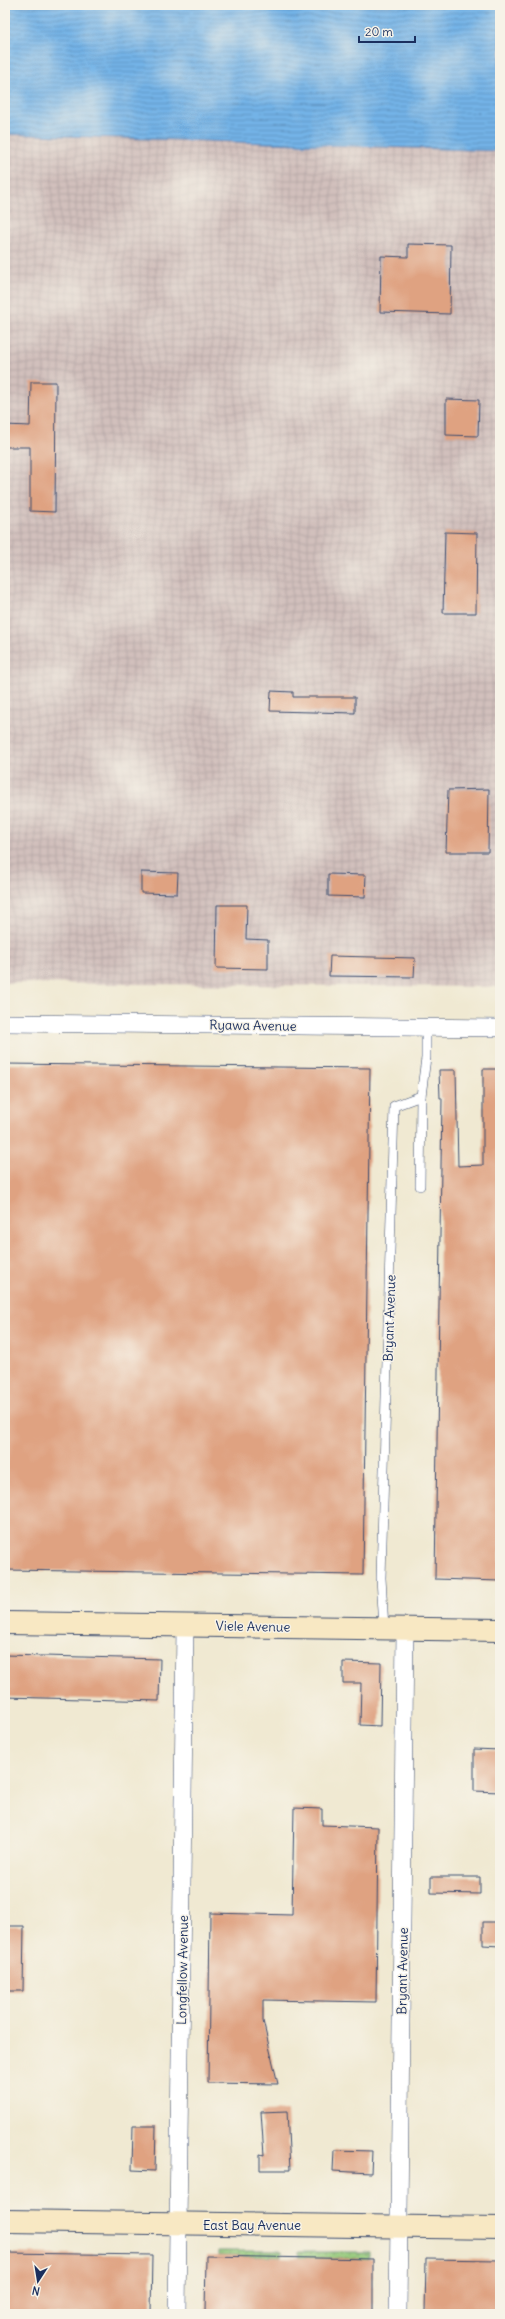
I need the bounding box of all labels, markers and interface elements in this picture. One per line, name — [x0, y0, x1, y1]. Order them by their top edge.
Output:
scale bar — [359, 18, 415, 44]
text: 20 m — [365, 24, 393, 39]
street label: Ryawa Avenue — [209, 1016, 297, 1035]
street label: Bryant Avenue — [379, 1274, 400, 1362]
street label: Viele Avenue — [216, 1617, 290, 1636]
street label: Longfellow Avenue — [173, 1915, 192, 2025]
street label: Bryant Avenue — [393, 1927, 412, 2015]
street label: East Bay Avenue — [203, 2217, 301, 2234]
north arrow — [18, 2261, 58, 2301]
text: N — [31, 2283, 41, 2298]

